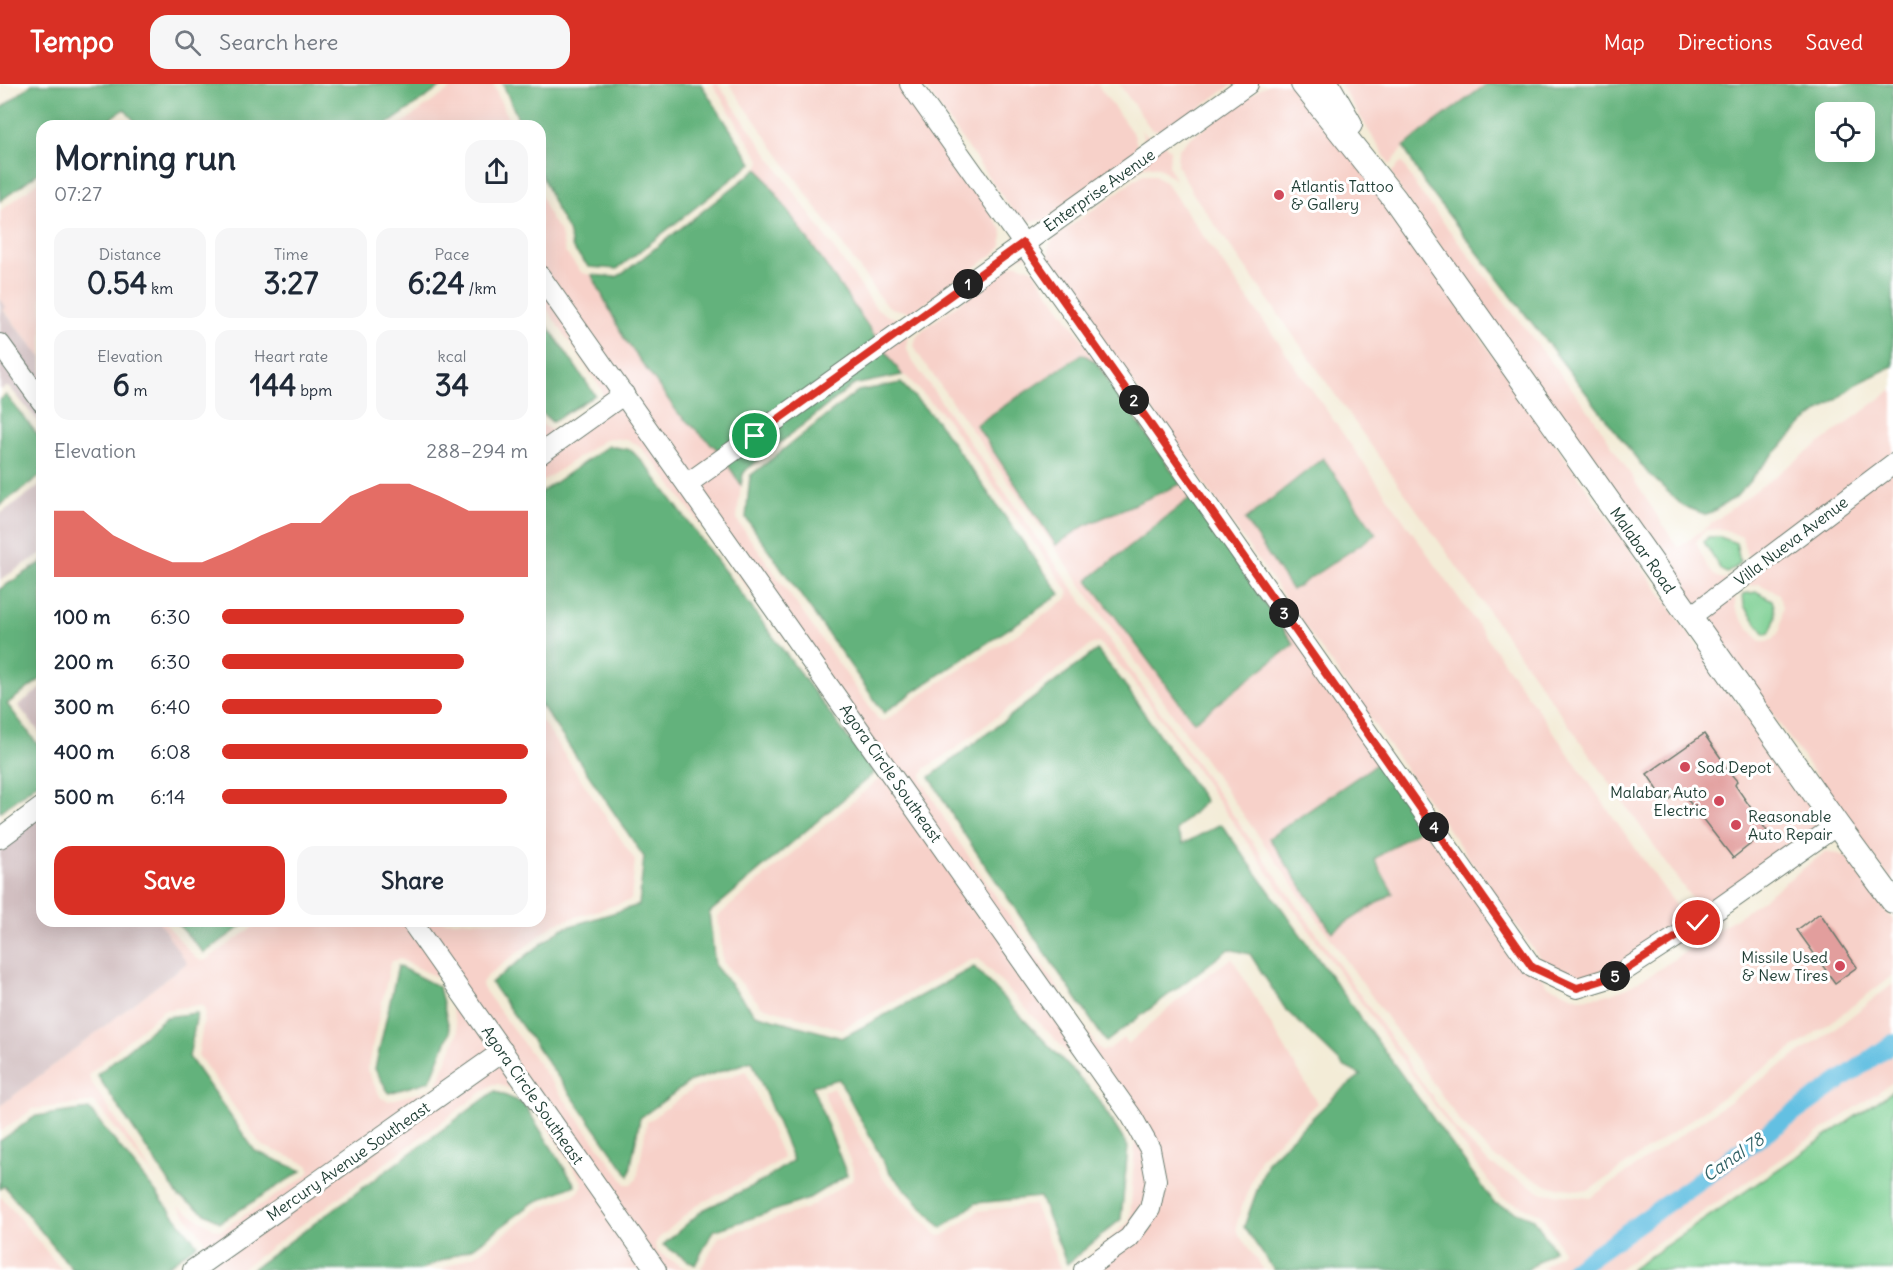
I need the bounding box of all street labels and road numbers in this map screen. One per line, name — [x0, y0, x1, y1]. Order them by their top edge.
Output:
street label: Enterprise Avenue — [1039, 144, 1159, 236]
street label: Villa Nueva Avenue — [1730, 492, 1852, 590]
street label: Malabar Road — [1606, 503, 1680, 597]
street label: Agora Circle Southeast — [836, 700, 947, 847]
street label: Agora Circle Southeast — [478, 1022, 589, 1169]
street label: Mercury Avenue Southeast — [263, 1097, 434, 1225]

